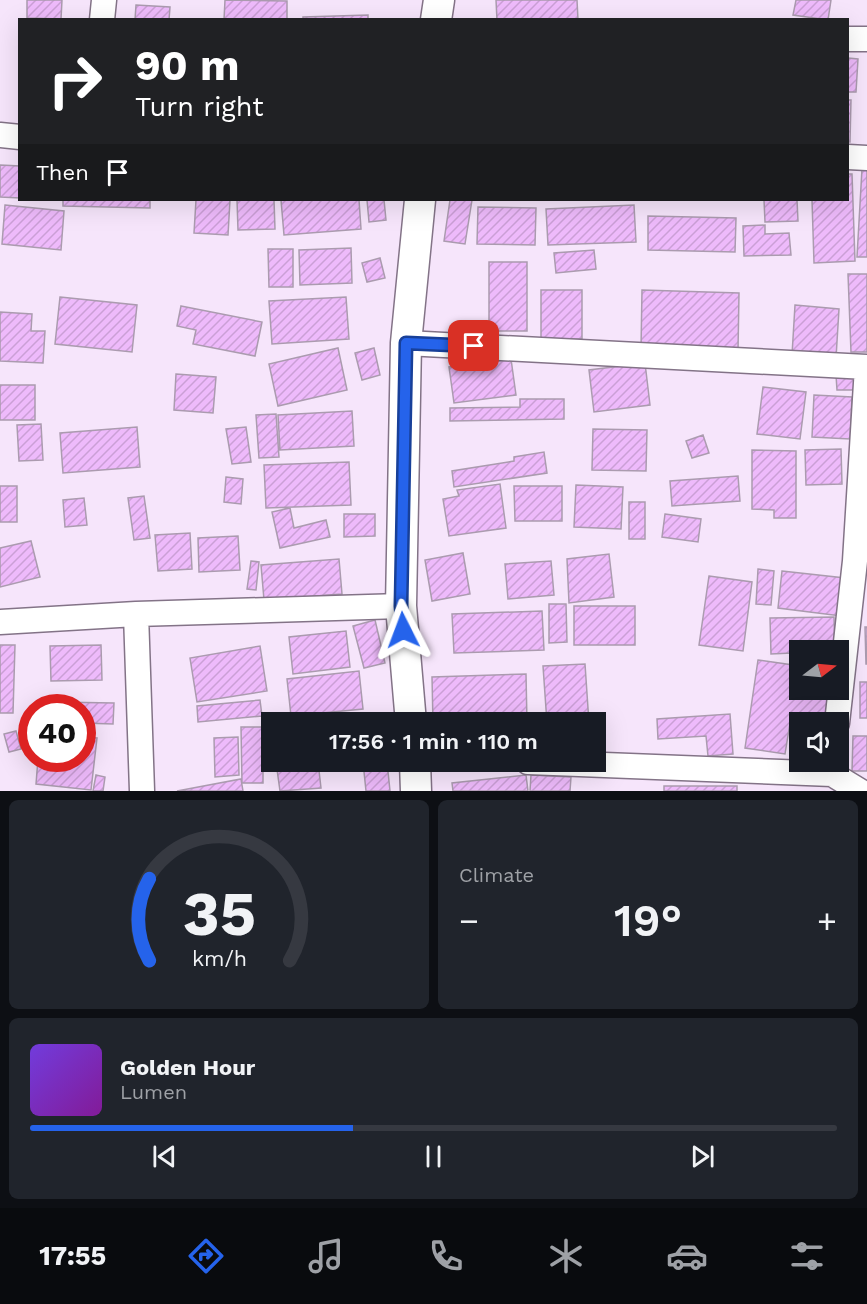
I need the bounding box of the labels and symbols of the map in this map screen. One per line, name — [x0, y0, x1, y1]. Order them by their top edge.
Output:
pin — [448, 320, 499, 371]
position arrow — [371, 598, 435, 662]
north arrow — [789, 640, 849, 700]
speed limit sign: 40 — [18, 694, 96, 772]

